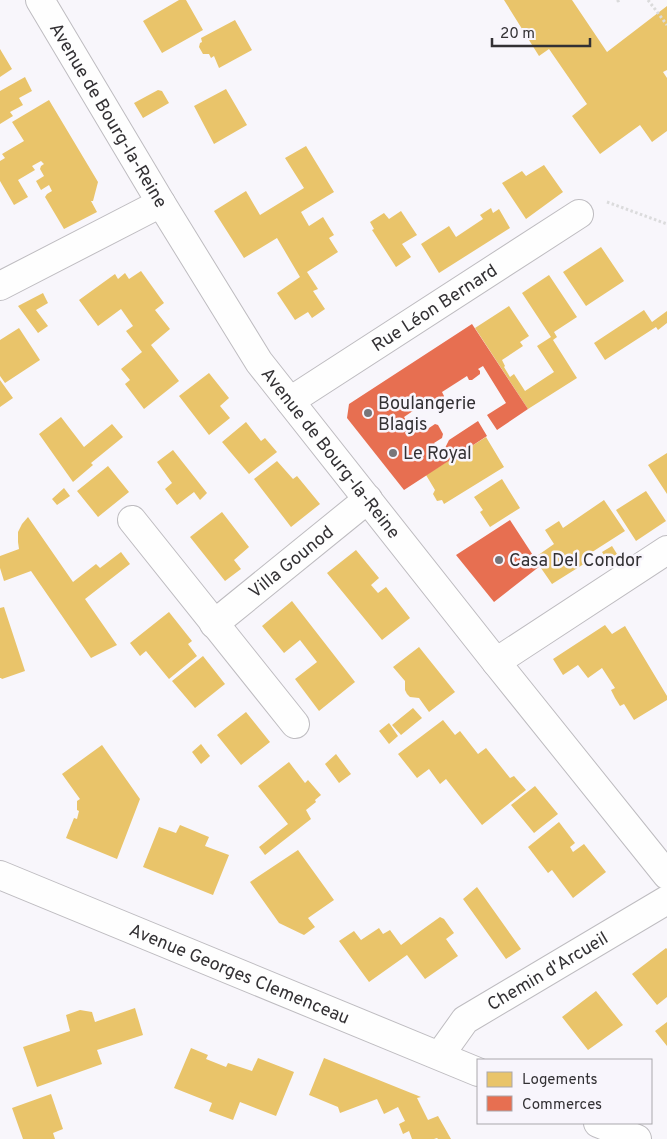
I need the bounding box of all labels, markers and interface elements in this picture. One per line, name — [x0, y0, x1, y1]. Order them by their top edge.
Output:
scale bar — [492, 15, 590, 47]
street label: Avenue de Bourg-la-Reine — [43, 19, 171, 213]
text: 20 m — [500, 25, 535, 44]
street label: Rue Léon Bernard — [368, 260, 502, 358]
street label: Avenue de Bourg-la-Reine — [255, 364, 404, 544]
place label: Boulangerie Blagis — [378, 393, 476, 437]
marker: Boulangerie Blagis — [362, 407, 374, 419]
place label: Le Royal — [403, 443, 472, 466]
marker: Le Royal — [387, 447, 399, 459]
street label: Villa Gounod — [245, 521, 339, 604]
place label: Casa Del Condor — [509, 550, 642, 573]
marker: Casa Del Condor — [493, 554, 505, 566]
street label: Avenue Georges Clemenceau — [125, 919, 352, 1031]
street label: Chemin d'Arcueil — [484, 927, 613, 1017]
legend — [477, 1059, 652, 1124]
text: Logements — [522, 1071, 598, 1090]
text: Commerces — [522, 1096, 602, 1115]

